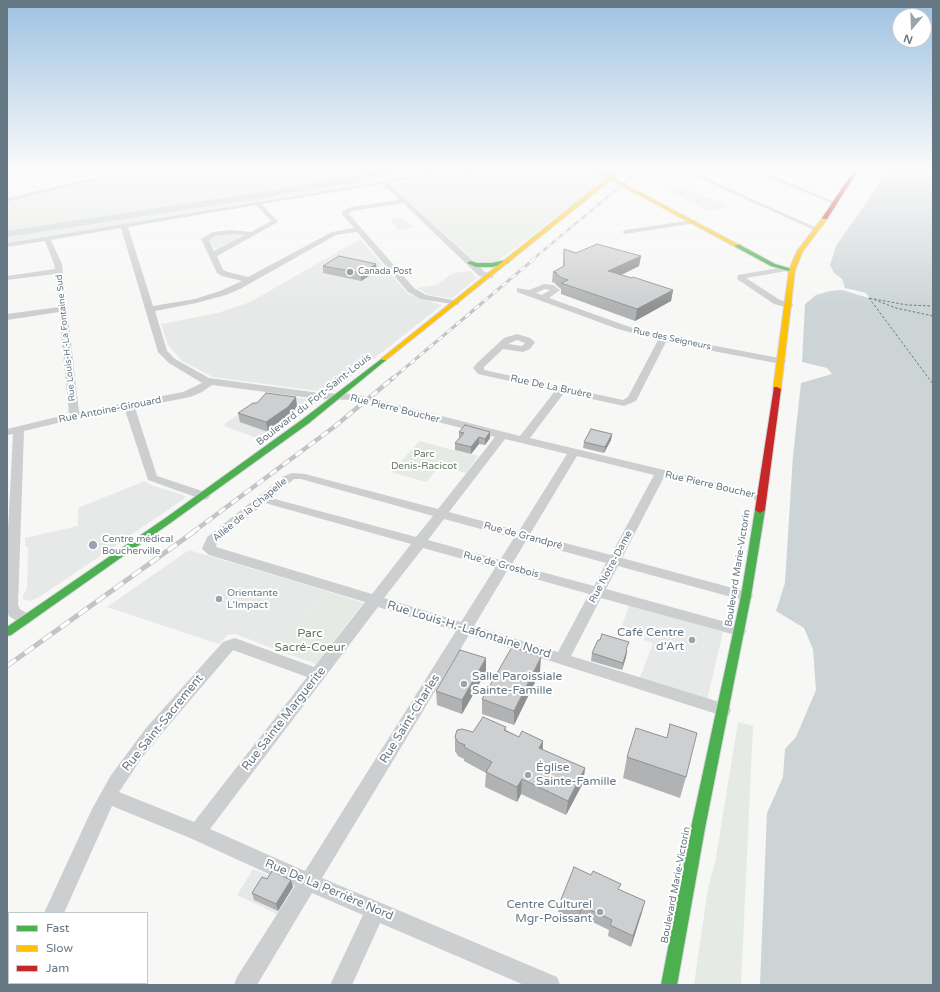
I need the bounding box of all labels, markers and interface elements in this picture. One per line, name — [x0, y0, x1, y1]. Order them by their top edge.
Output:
north arrow — [892, 8, 932, 48]
text: N — [902, 31, 915, 46]
marker: Canada Post — [345, 267, 355, 277]
place label: Canada Post — [358, 267, 412, 277]
street label: Rue Louis-H.-La Fontaine Sud — [54, 274, 78, 402]
street label: Rue des Seigneurs — [632, 325, 712, 353]
street label: Boulevard du Fort-Saint-Louis — [254, 351, 374, 449]
street label: Rue De La Bruère — [509, 373, 593, 401]
street label: Rue Pierre Boucher — [349, 392, 441, 426]
street label: Rue Antoine-Girouard — [58, 394, 162, 426]
park label: Parc Denis-Racicot — [391, 448, 457, 472]
street label: Rue Pierre Boucher — [664, 469, 756, 501]
street label: Allée de la Chapelle — [211, 476, 289, 544]
street label: Boulevard Marie-Victorin — [723, 509, 753, 627]
street label: Rue de Grandpré — [482, 520, 564, 552]
street label: Rue Notre-Dame — [587, 529, 635, 605]
place label: Centre médical Boucherville — [102, 533, 173, 556]
marker: Centre médical Boucherville — [87, 539, 99, 551]
street label: Rue de Grosbois — [462, 549, 540, 581]
place label: Orientante L'Impact — [227, 587, 278, 610]
marker: Orientante L'Impact — [214, 594, 224, 604]
street label: Rue Louis-H.-Lafontaine Nord — [385, 598, 553, 662]
place label: Café Centre d’Art — [617, 626, 684, 654]
park label: Parc Sacré-Coeur — [275, 627, 345, 655]
marker: Café Centre d’Art — [687, 635, 697, 645]
street label: Rue Sainte Marguerite — [239, 664, 329, 774]
place label: Salle Paroissiale Sainte-Famille — [472, 670, 562, 698]
street label: Rue Saint-Sacrement — [119, 672, 207, 774]
street label: Rue Saint-Charles — [377, 672, 443, 766]
marker: Salle Paroissiale Sainte-Famille — [459, 679, 469, 689]
place label: Église Sainte-Famille — [536, 761, 616, 789]
marker: Église Sainte-Famille — [523, 770, 533, 780]
street label: Boulevard Marie-Victorin — [659, 826, 693, 944]
street label: Rue De La Perrière Nord — [263, 856, 395, 924]
place label: Centre Culturel Mgr-Poissant — [506, 898, 592, 926]
marker: Centre Culturel Mgr-Poissant — [595, 907, 605, 917]
legend — [8, 912, 148, 984]
text: Fast — [46, 921, 69, 935]
text: Slow — [46, 941, 73, 955]
text: Jam — [46, 961, 69, 975]

